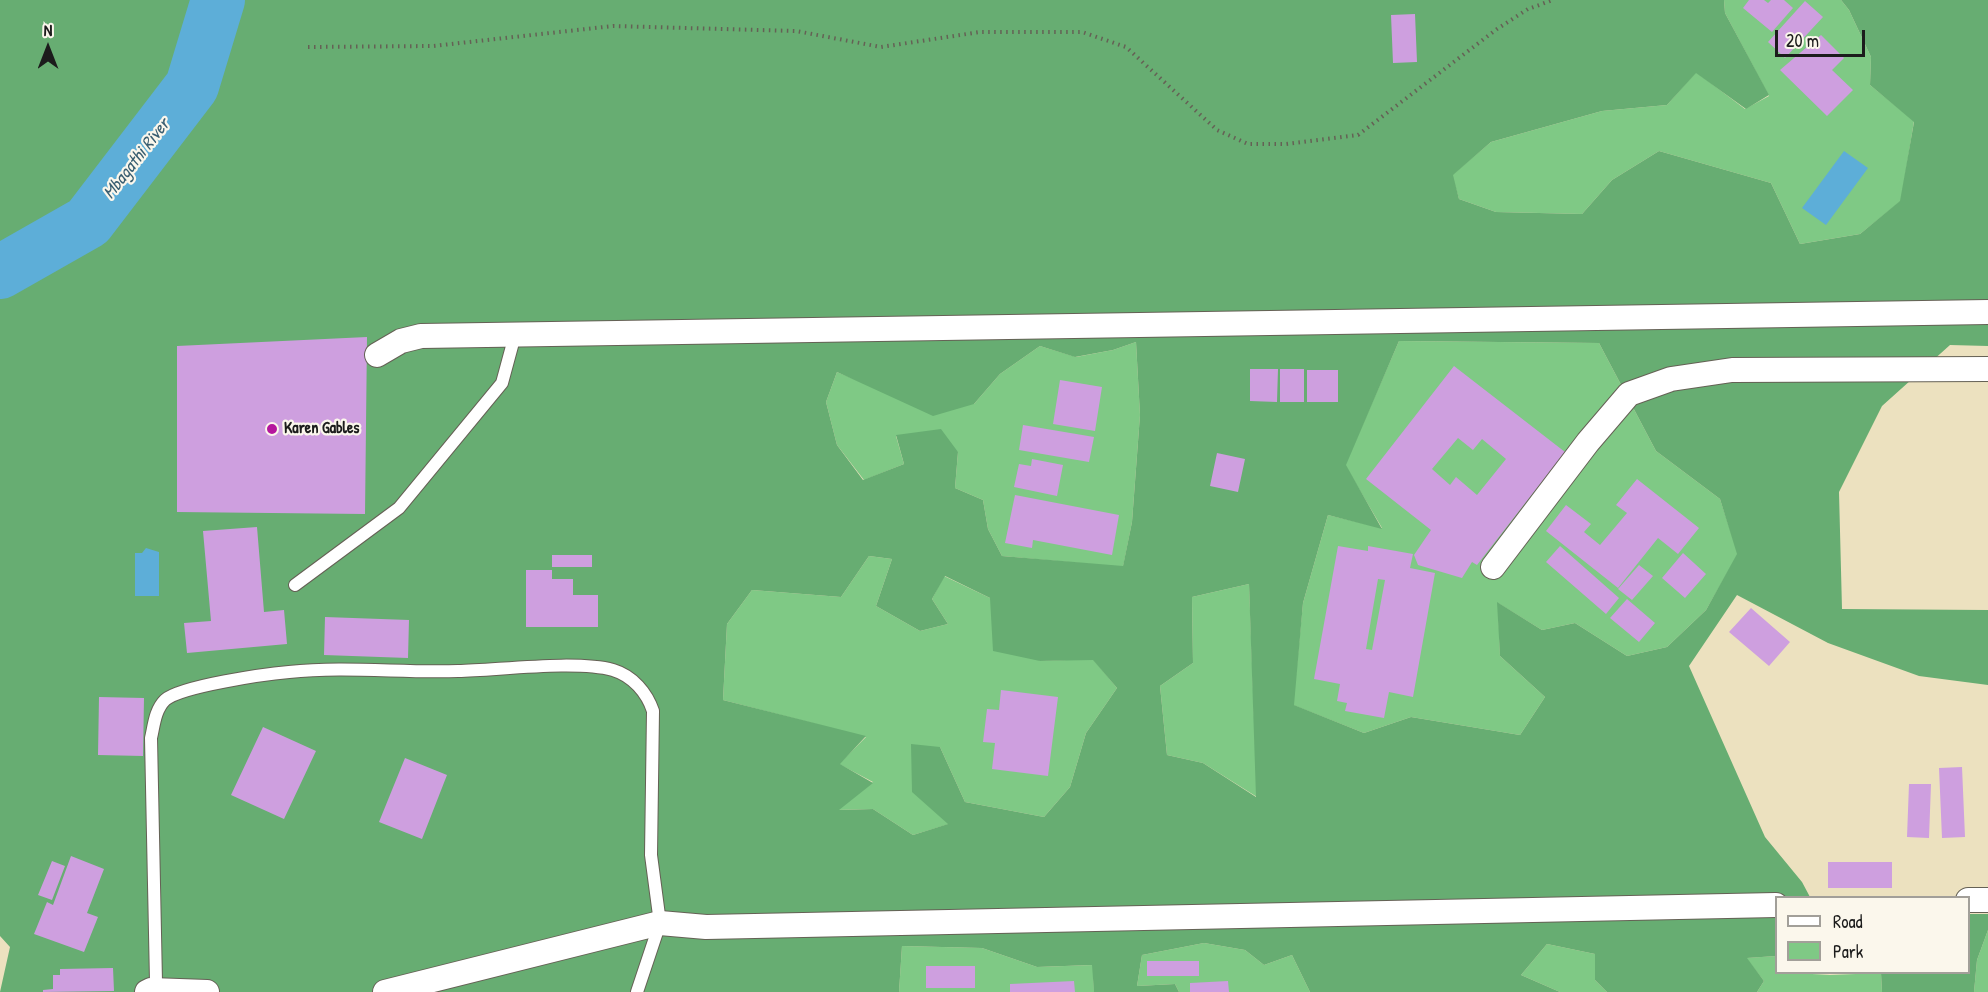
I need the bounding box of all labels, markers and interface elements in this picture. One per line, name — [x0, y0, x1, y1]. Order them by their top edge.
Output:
north arrow — [18, 18, 78, 78]
scale bar — [1778, 18, 1868, 56]
text: N — [44, 19, 52, 41]
text: 20 m — [1786, 28, 1819, 53]
water label: Mbagathi River — [99, 115, 175, 203]
place label: Karen Gables — [284, 419, 359, 439]
marker: Karen Gables — [265, 422, 279, 436]
legend — [1775, 896, 1970, 974]
text: Road — [1833, 909, 1863, 934]
text: Park — [1833, 939, 1863, 964]

